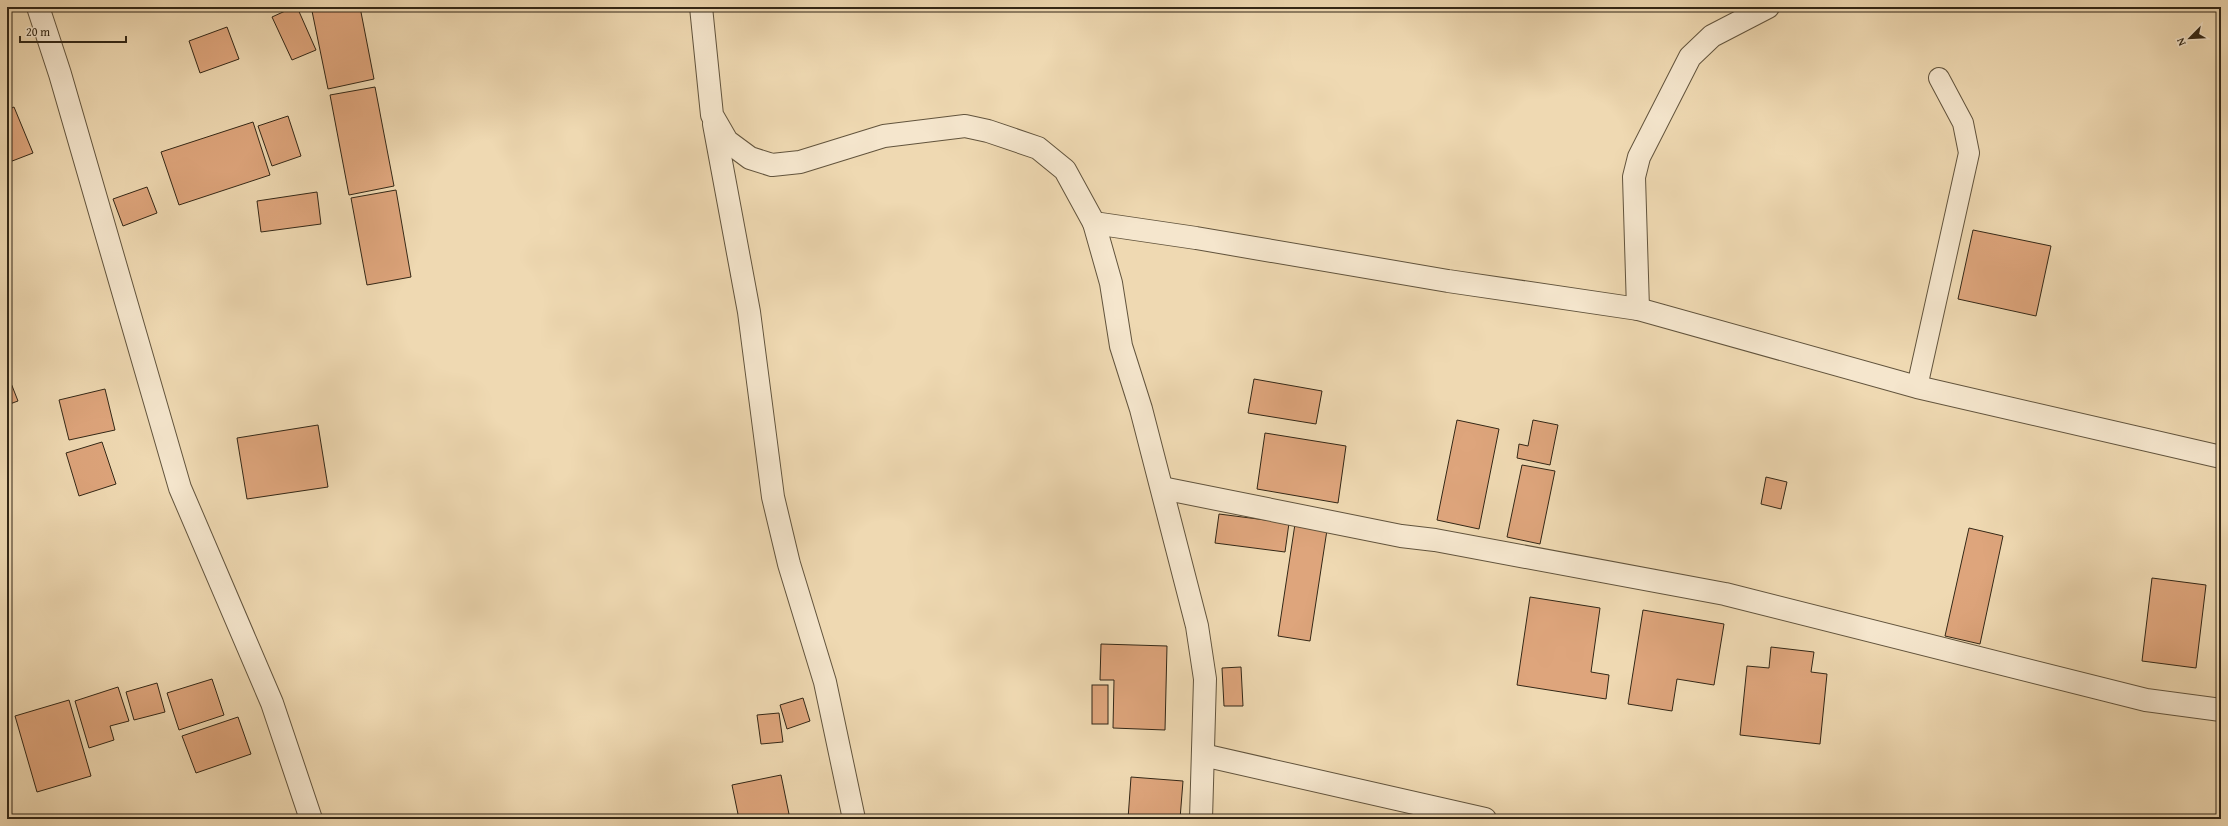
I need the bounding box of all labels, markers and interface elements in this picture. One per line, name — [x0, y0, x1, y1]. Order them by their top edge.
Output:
scale bar — [20, 18, 126, 44]
north arrow — [2170, 18, 2210, 58]
text: 20 m — [26, 23, 50, 40]
text: N — [2172, 35, 2190, 49]

